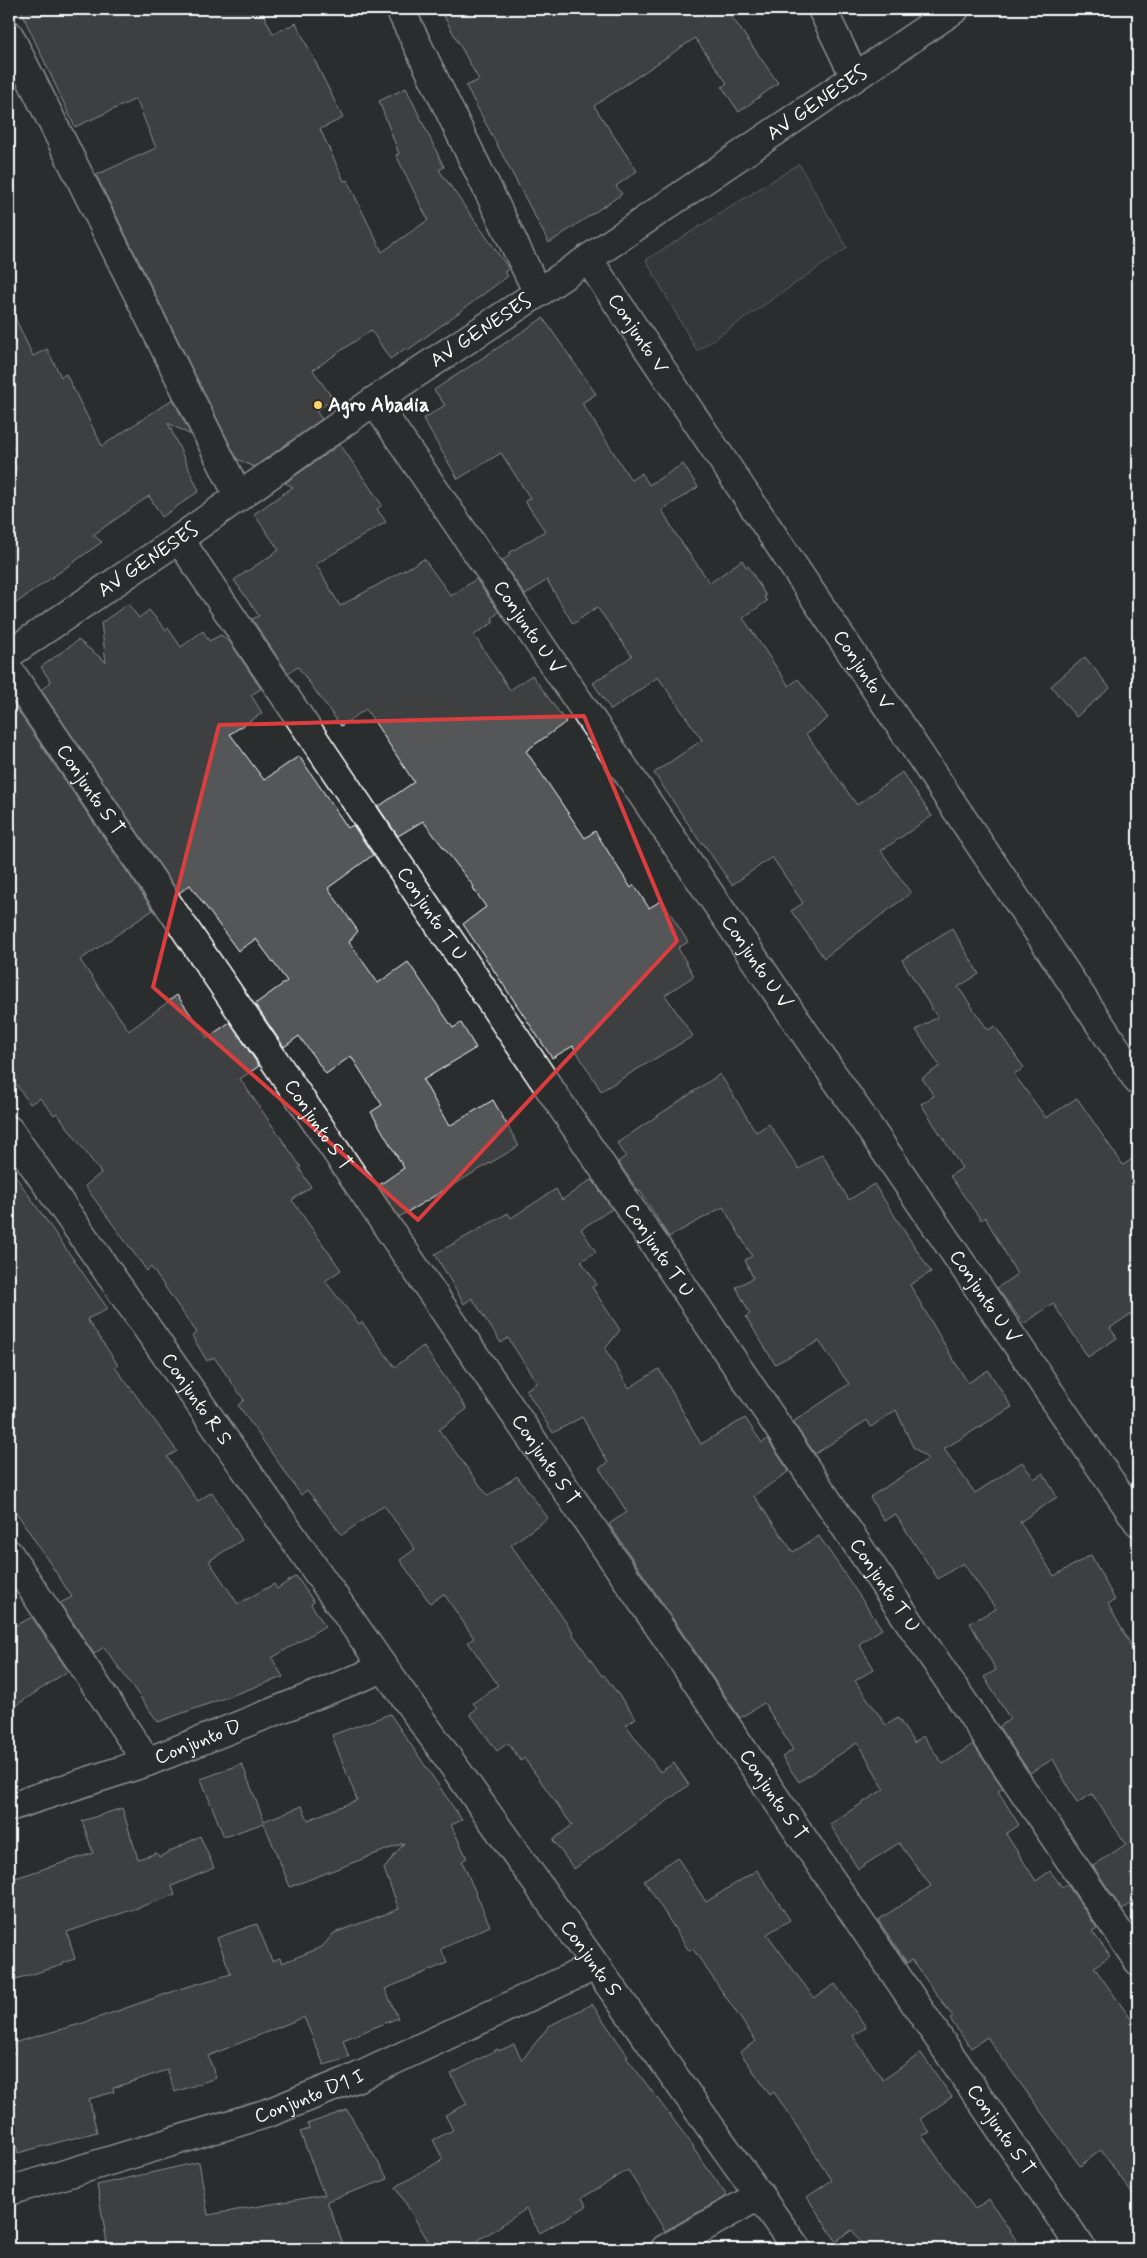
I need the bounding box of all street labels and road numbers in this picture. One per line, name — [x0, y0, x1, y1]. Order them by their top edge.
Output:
street label: AV GENESES — [761, 59, 873, 147]
street label: AV GENESES — [425, 287, 537, 374]
street label: Conjunto V — [601, 288, 675, 380]
street label: AV GENESES — [92, 516, 204, 604]
street label: Conjunto U V — [487, 575, 570, 680]
street label: Conjunto V — [826, 625, 900, 716]
street label: Conjunto S T — [50, 739, 131, 841]
street label: Conjunto T U — [390, 861, 473, 966]
street label: Conjunto U V — [715, 910, 798, 1014]
street label: Conjunto S T — [277, 1074, 359, 1176]
street label: Conjunto T U — [617, 1198, 700, 1303]
street label: Conjunto U V — [943, 1244, 1026, 1349]
street label: Conjunto R S — [155, 1347, 238, 1451]
street label: Conjunto S T — [505, 1409, 586, 1511]
street label: Conjunto T U — [843, 1533, 926, 1638]
street label: Conjunto D — [151, 1712, 245, 1771]
street label: Conjunto S T — [733, 1744, 814, 1846]
street label: Conjunto S — [554, 1915, 627, 2002]
street label: Conjunto D1 I — [251, 2062, 369, 2130]
street label: Conjunto S T — [960, 2079, 1042, 2181]

